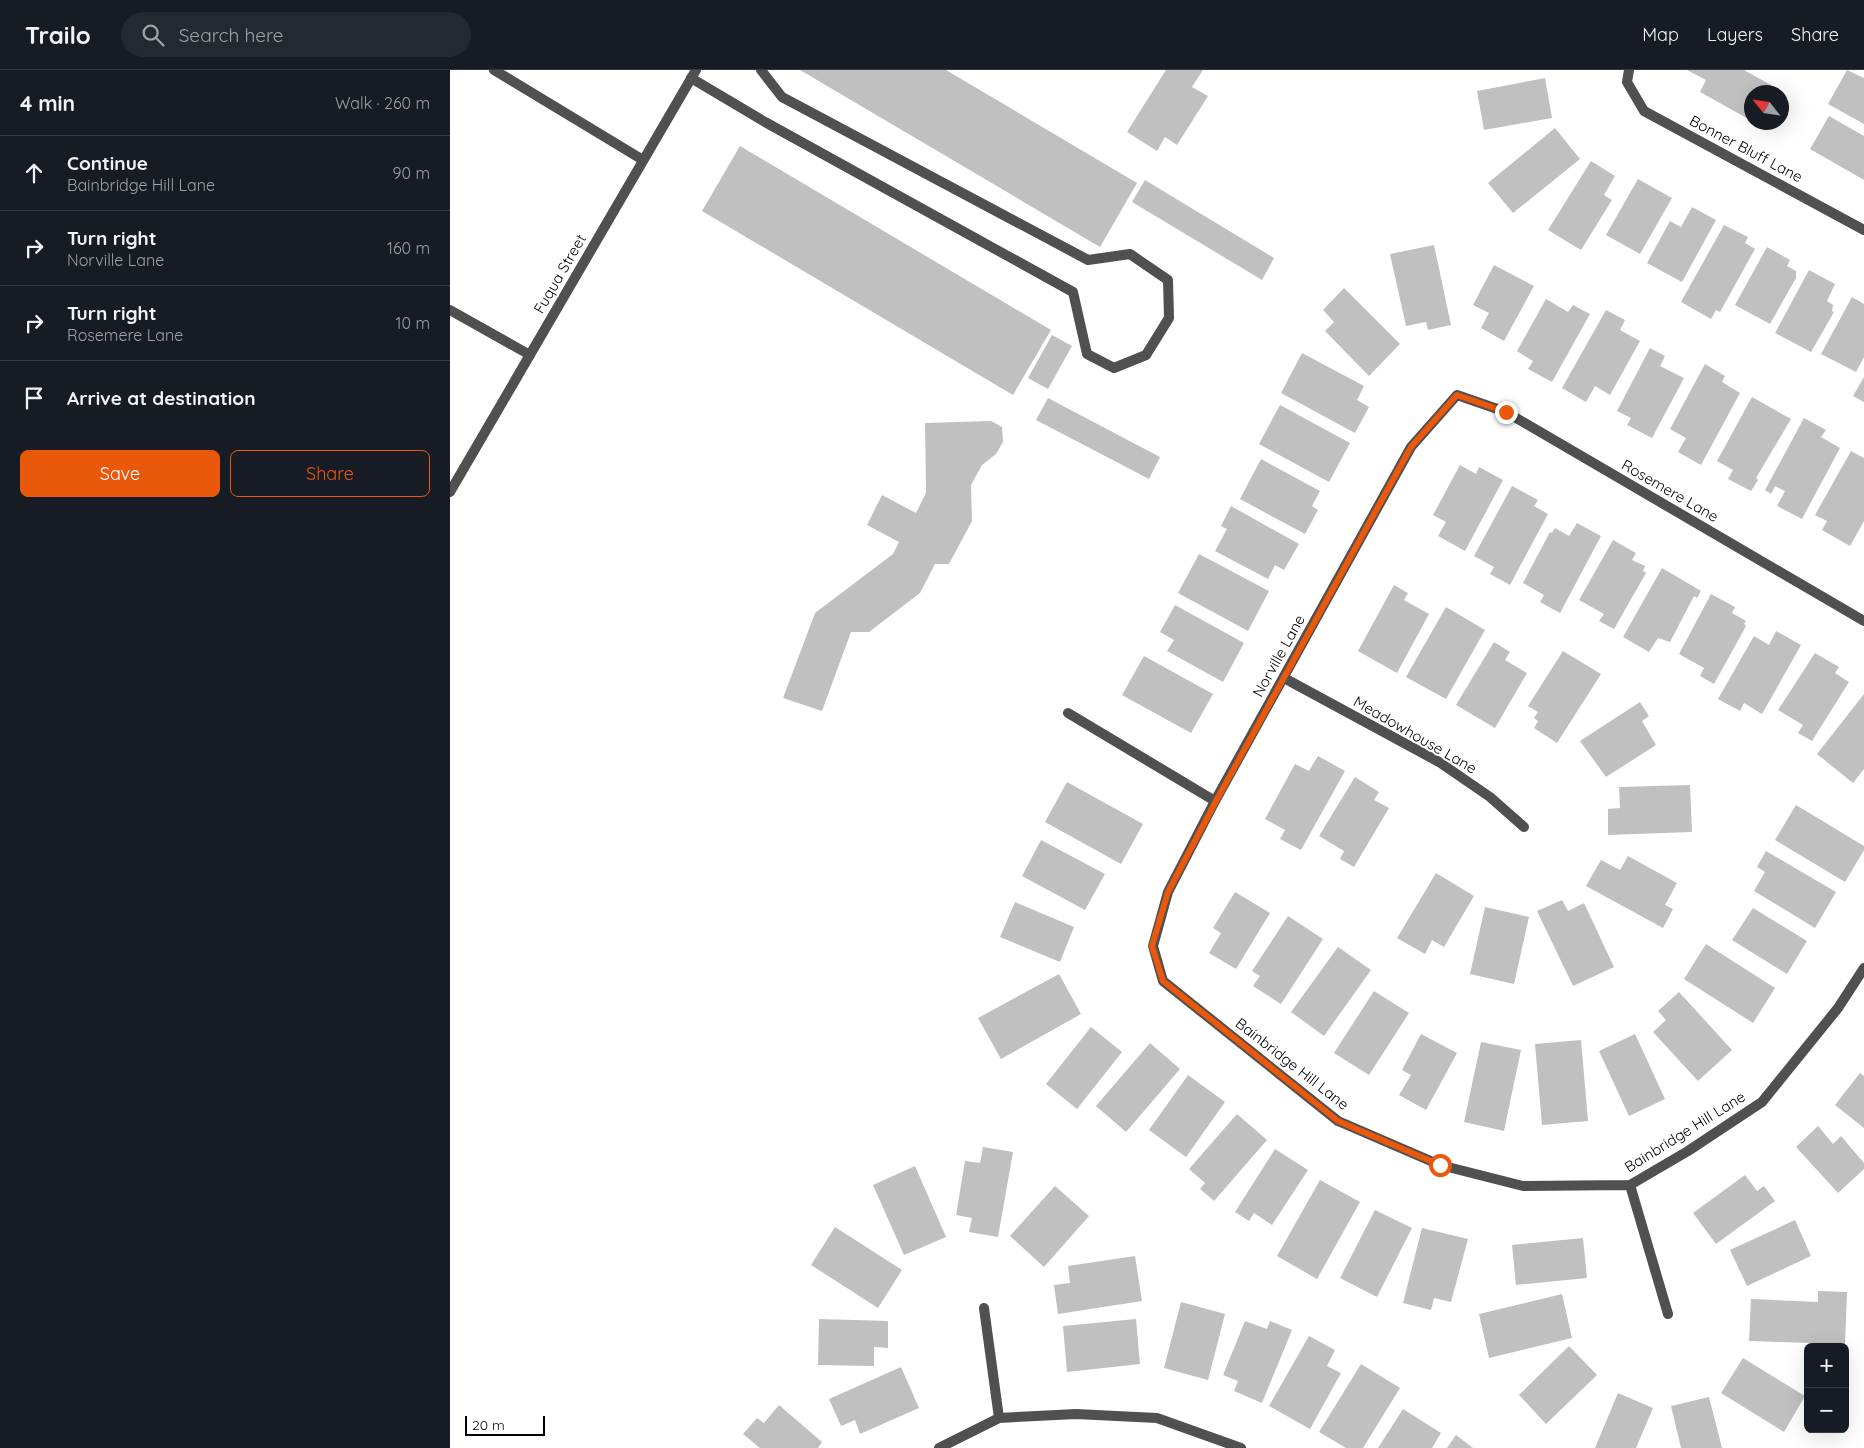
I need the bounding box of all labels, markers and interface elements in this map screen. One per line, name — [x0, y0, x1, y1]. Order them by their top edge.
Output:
search box — [121, 12, 471, 57]
text: Trailo — [25, 20, 91, 50]
icon: search — [139, 21, 167, 49]
text: Search here — [179, 23, 284, 47]
text: Map — [1642, 23, 1679, 46]
text: Layers — [1707, 23, 1763, 46]
text: Share — [1791, 23, 1839, 46]
north arrow — [1744, 85, 1789, 130]
text: 4 min — [20, 90, 75, 116]
text: Walk · 260 m — [335, 93, 430, 113]
street label: Bonner Bluff Lane — [1686, 111, 1806, 186]
text: Continue — [67, 151, 148, 175]
icon: ahead — [20, 159, 48, 187]
text: 90 m — [393, 163, 430, 183]
text: Bainbridge Hill Lane — [67, 175, 215, 195]
text: Turn right — [67, 226, 156, 250]
street label: Fuqua Street — [529, 231, 590, 317]
icon: right — [20, 234, 48, 262]
text: 160 m — [387, 238, 430, 258]
text: Norville Lane — [67, 250, 164, 270]
text: Turn right — [67, 301, 156, 325]
icon: right — [20, 309, 48, 337]
text: 10 m — [396, 313, 430, 333]
text: Rosemere Lane — [67, 325, 183, 345]
icon: arrive — [20, 384, 48, 412]
text: Arrive at destination — [67, 386, 256, 410]
route end — [1495, 401, 1518, 424]
button: Save — [20, 450, 220, 497]
button: Share — [230, 450, 430, 497]
street label: Rosemere Lane — [1618, 455, 1722, 526]
street label: Norville Lane — [1248, 611, 1309, 700]
street label: Meadowhouse Lane — [1350, 691, 1480, 778]
street label: Bainbridge Hill Lane — [1232, 1013, 1353, 1114]
street label: Bainbridge Hill Lane — [1621, 1087, 1749, 1176]
route start — [1429, 1154, 1452, 1177]
map controls — [1804, 1343, 1849, 1433]
button: + — [1804, 1343, 1849, 1388]
button: − — [1804, 1388, 1849, 1433]
scale bar — [465, 1413, 545, 1436]
text: 20 m — [472, 1416, 505, 1434]

